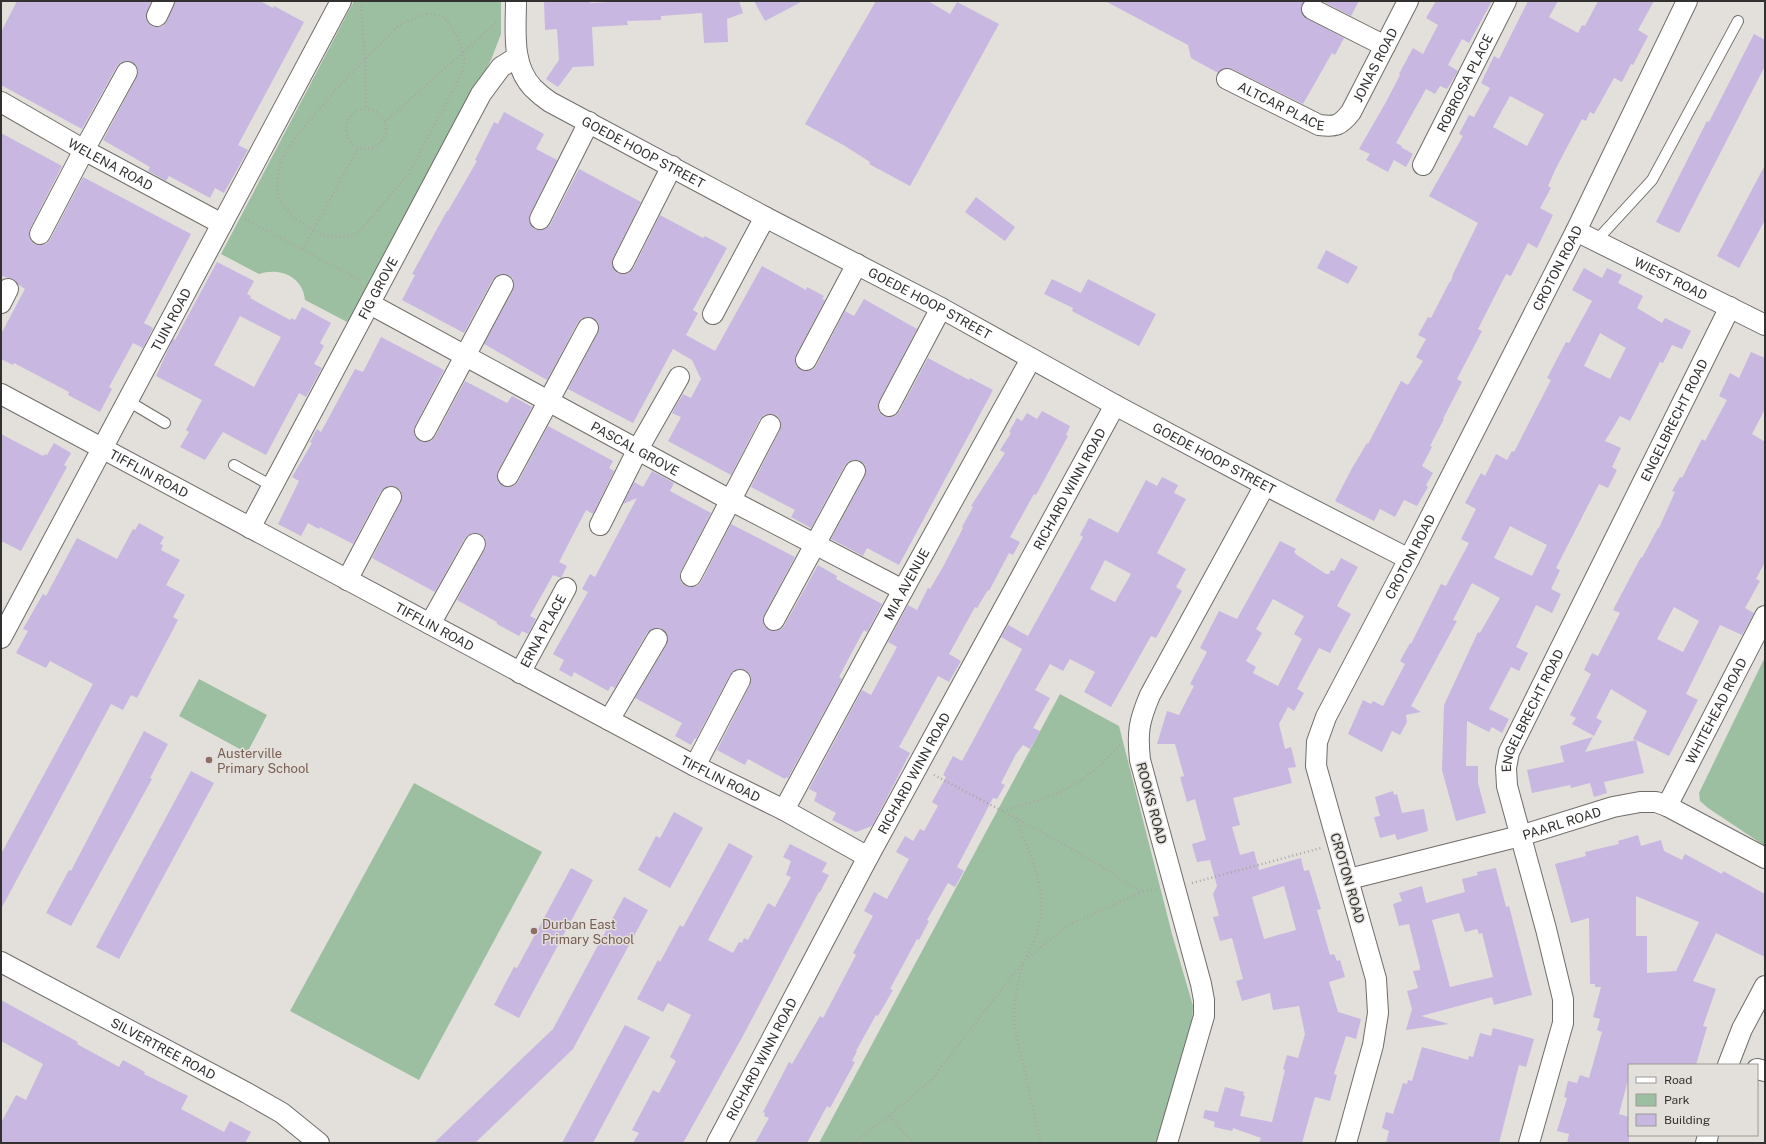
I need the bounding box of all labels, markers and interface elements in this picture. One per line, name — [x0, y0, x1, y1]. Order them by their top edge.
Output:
street label: JONAS ROAD — [1350, 25, 1401, 105]
street label: ROBROSA PLACE — [1434, 32, 1496, 135]
street label: ALTCAR PLACE — [1236, 79, 1325, 134]
street label: GOEDE HOOP STREET — [579, 113, 707, 191]
street label: WELENA ROAD — [65, 135, 155, 194]
street label: CROTON ROAD — [1530, 223, 1585, 313]
street label: FIG GROVE — [356, 254, 401, 322]
street label: WIEST ROAD — [1632, 254, 1710, 303]
street label: GOEDE HOOP STREET — [866, 265, 994, 343]
street label: TUIN ROAD — [148, 286, 194, 354]
street label: ENGELBRECHT ROAD — [1638, 357, 1711, 484]
street label: PASCAL GROVE — [588, 419, 682, 479]
street label: GOEDE HOOP STREET — [1150, 420, 1278, 497]
street label: RICHARD WINN ROAD — [1030, 426, 1109, 552]
street label: TIFFLIN ROAD — [107, 447, 191, 501]
street label: CROTON ROAD — [1382, 512, 1438, 602]
street label: MIA AVENUE — [881, 546, 933, 623]
street label: ERNA PLACE — [517, 592, 569, 670]
street label: TIFFLIN ROAD — [392, 600, 476, 654]
street label: ENGELBRECHT ROAD — [1499, 647, 1567, 773]
street label: WHITEHEAD ROAD — [1683, 656, 1750, 767]
street label: RICHARD WINN ROAD — [875, 710, 954, 837]
place label: Austerville Primary School — [217, 746, 309, 776]
street label: TIFFLIN ROAD — [678, 753, 763, 805]
marker: Austerville Primary School — [204, 755, 214, 765]
street label: ROOKS ROAD — [1133, 761, 1170, 846]
street label: PAARL ROAD — [1521, 804, 1603, 843]
street label: CROTON ROAD — [1327, 831, 1368, 925]
place label: Durban East Primary School — [542, 917, 634, 947]
marker: Durban East Primary School — [529, 926, 539, 936]
street label: RICHARD WINN ROAD — [723, 995, 800, 1123]
street label: SILVERTREE ROAD — [108, 1015, 218, 1083]
legend — [1628, 1064, 1758, 1136]
text: Road — [1664, 1073, 1692, 1087]
text: Park — [1664, 1093, 1690, 1107]
text: Building — [1664, 1113, 1710, 1127]

